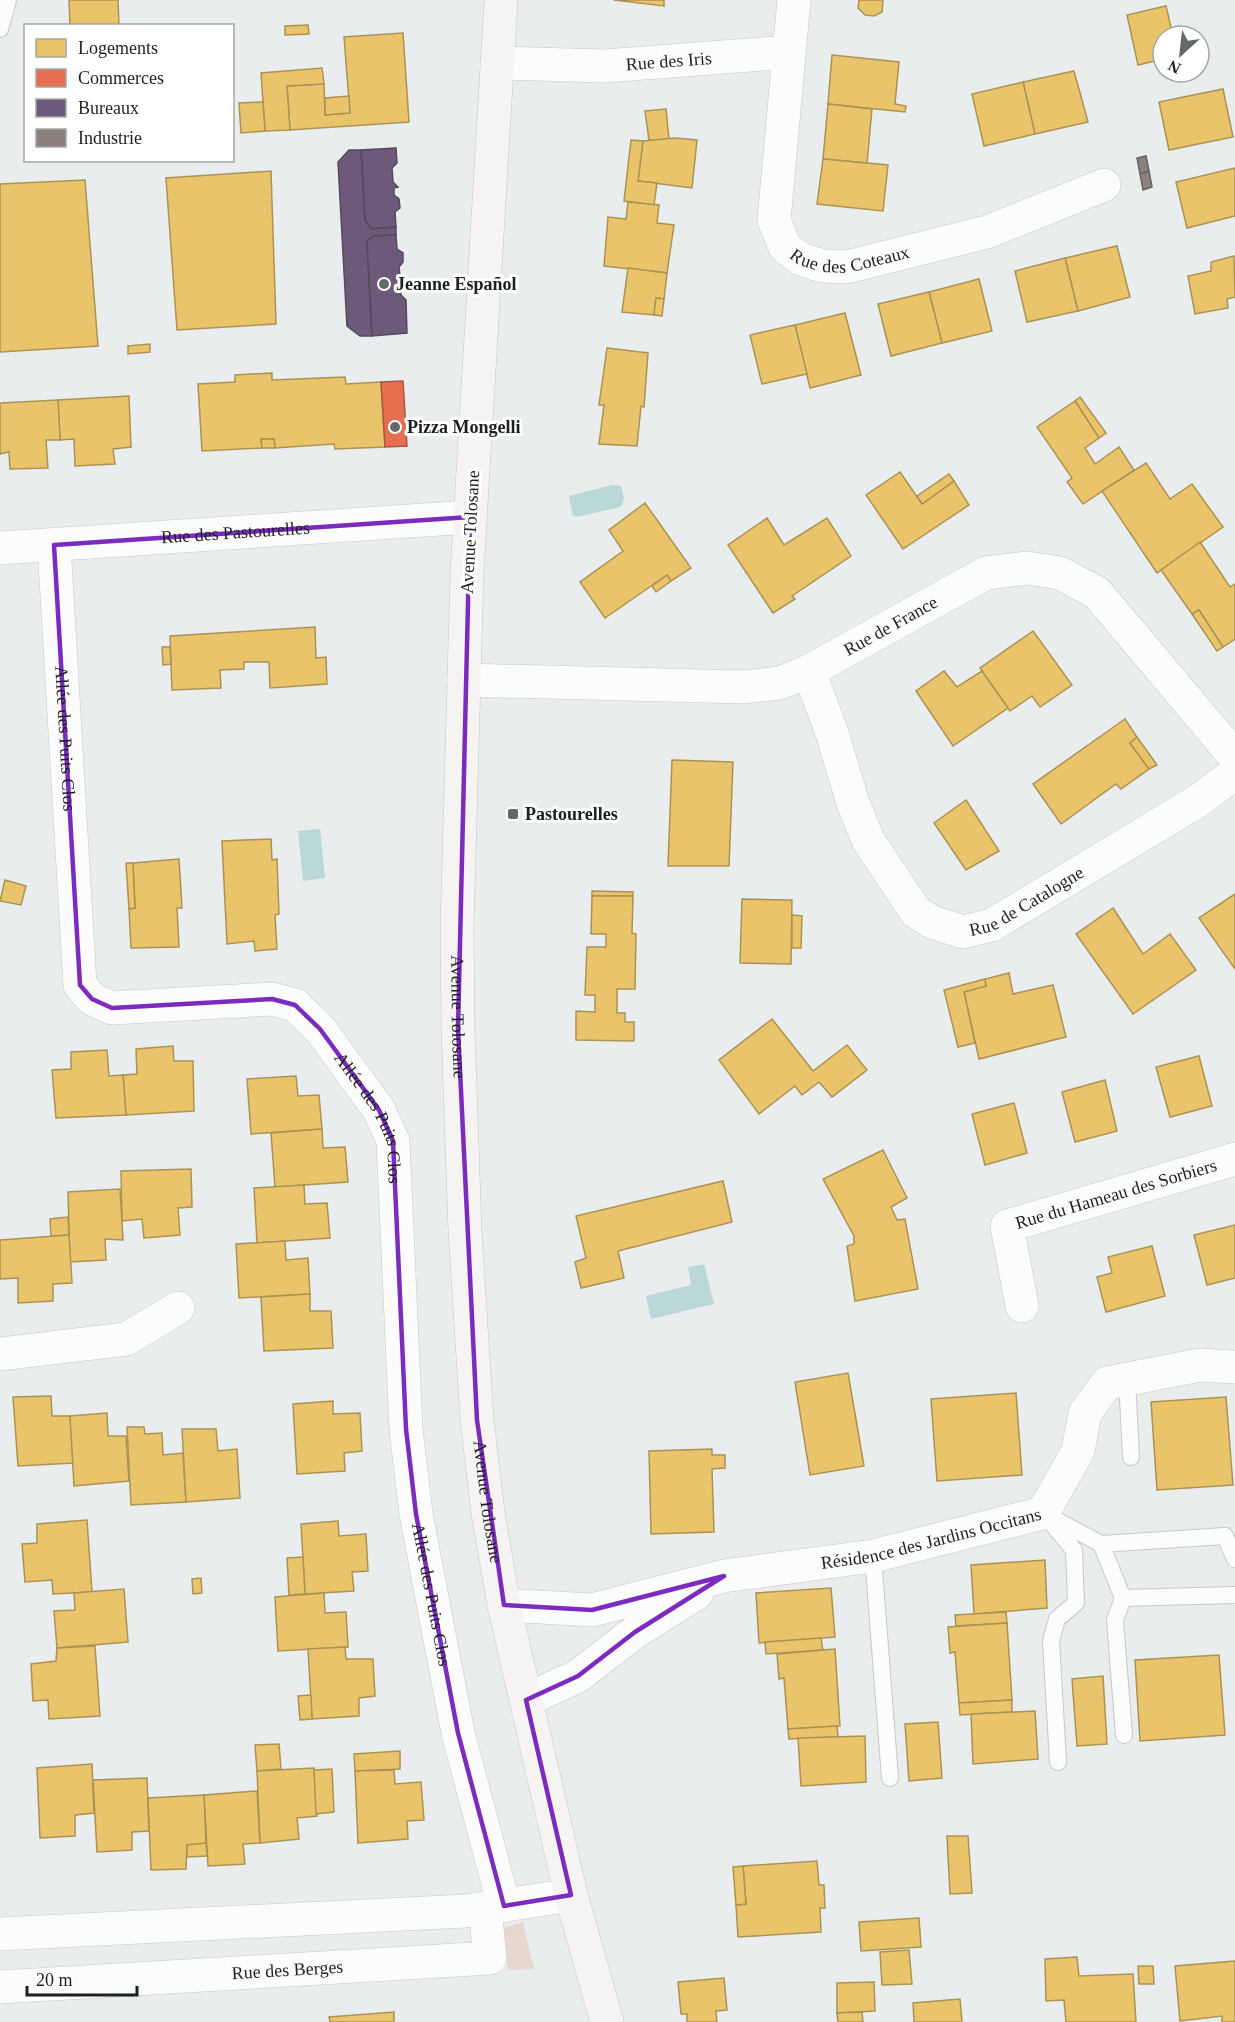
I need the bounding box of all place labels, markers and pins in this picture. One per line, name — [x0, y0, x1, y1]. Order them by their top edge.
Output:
place label: Jeanne Español — [396, 274, 517, 294]
marker: Jeanne Español — [377, 277, 391, 291]
place label: Pizza Mongelli — [407, 417, 520, 437]
marker: Pizza Mongelli — [388, 420, 402, 434]
place label: Pastourelles — [525, 804, 618, 824]
marker: Pastourelles — [506, 807, 520, 821]

